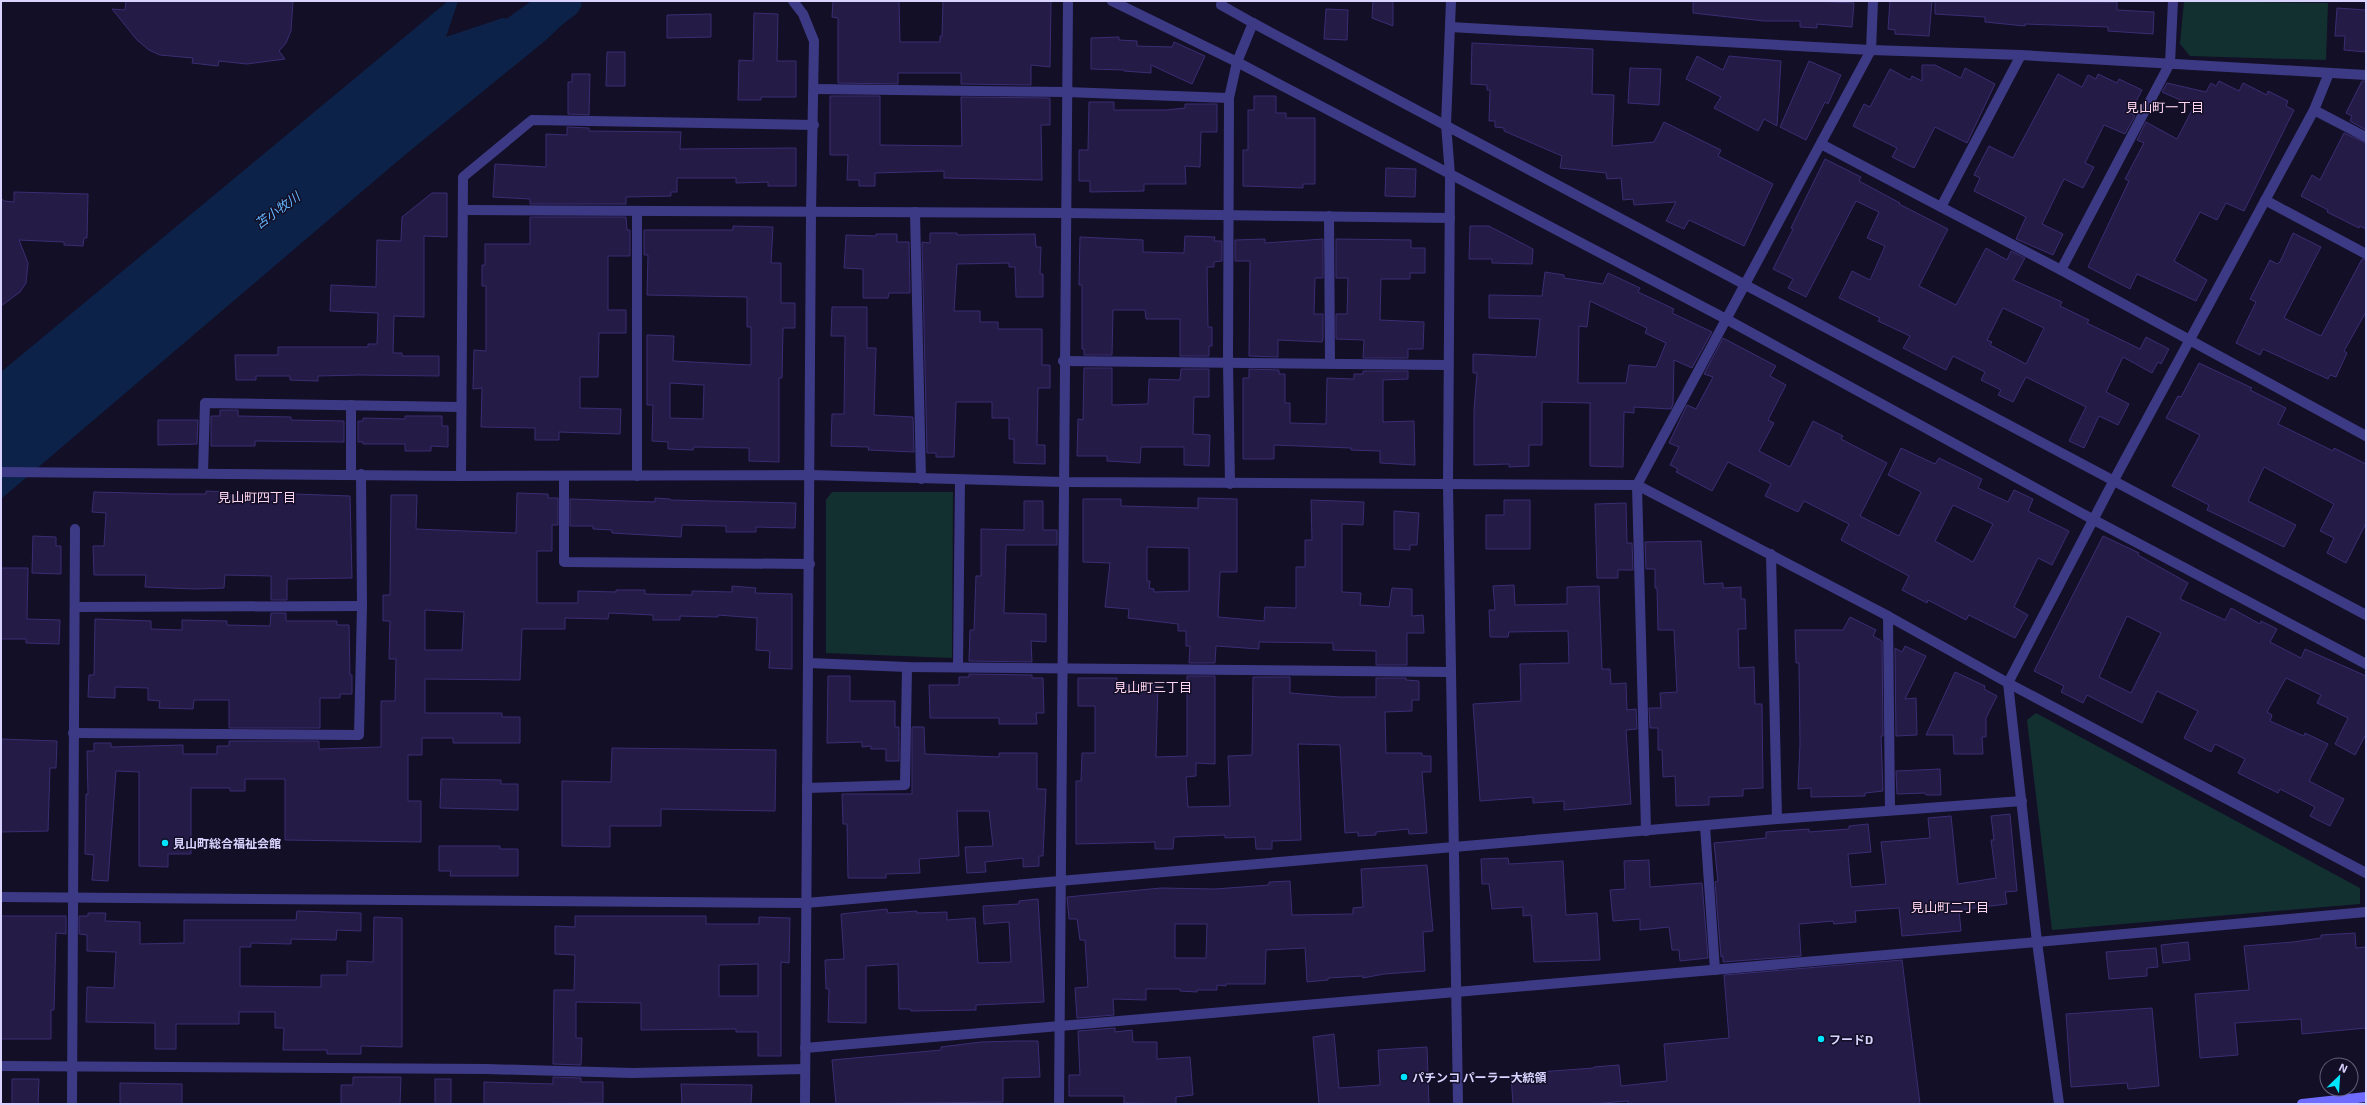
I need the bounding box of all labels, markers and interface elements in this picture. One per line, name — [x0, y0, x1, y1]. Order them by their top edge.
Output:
district label: 見山町一丁目 — [2126, 99, 2204, 115]
water label: 苫小牧川 — [251, 187, 304, 232]
district label: 見山町四丁目 — [218, 489, 296, 505]
district label: 見山町三丁目 — [1114, 679, 1192, 695]
place label: 見山町総合福祉会館 — [173, 836, 281, 850]
marker: 見山町総合福祉会館 — [160, 838, 170, 848]
district label: 見山町二丁目 — [1911, 899, 1989, 915]
place label: フードD — [1829, 1032, 1873, 1046]
marker: フードD — [1816, 1034, 1826, 1044]
north arrow — [2319, 1057, 2359, 1097]
text: N — [2337, 1060, 2350, 1075]
place label: パチンコ パーラー大統領 — [1412, 1070, 1547, 1084]
marker: パチンコ パーラー大統領 — [1399, 1072, 1409, 1082]

